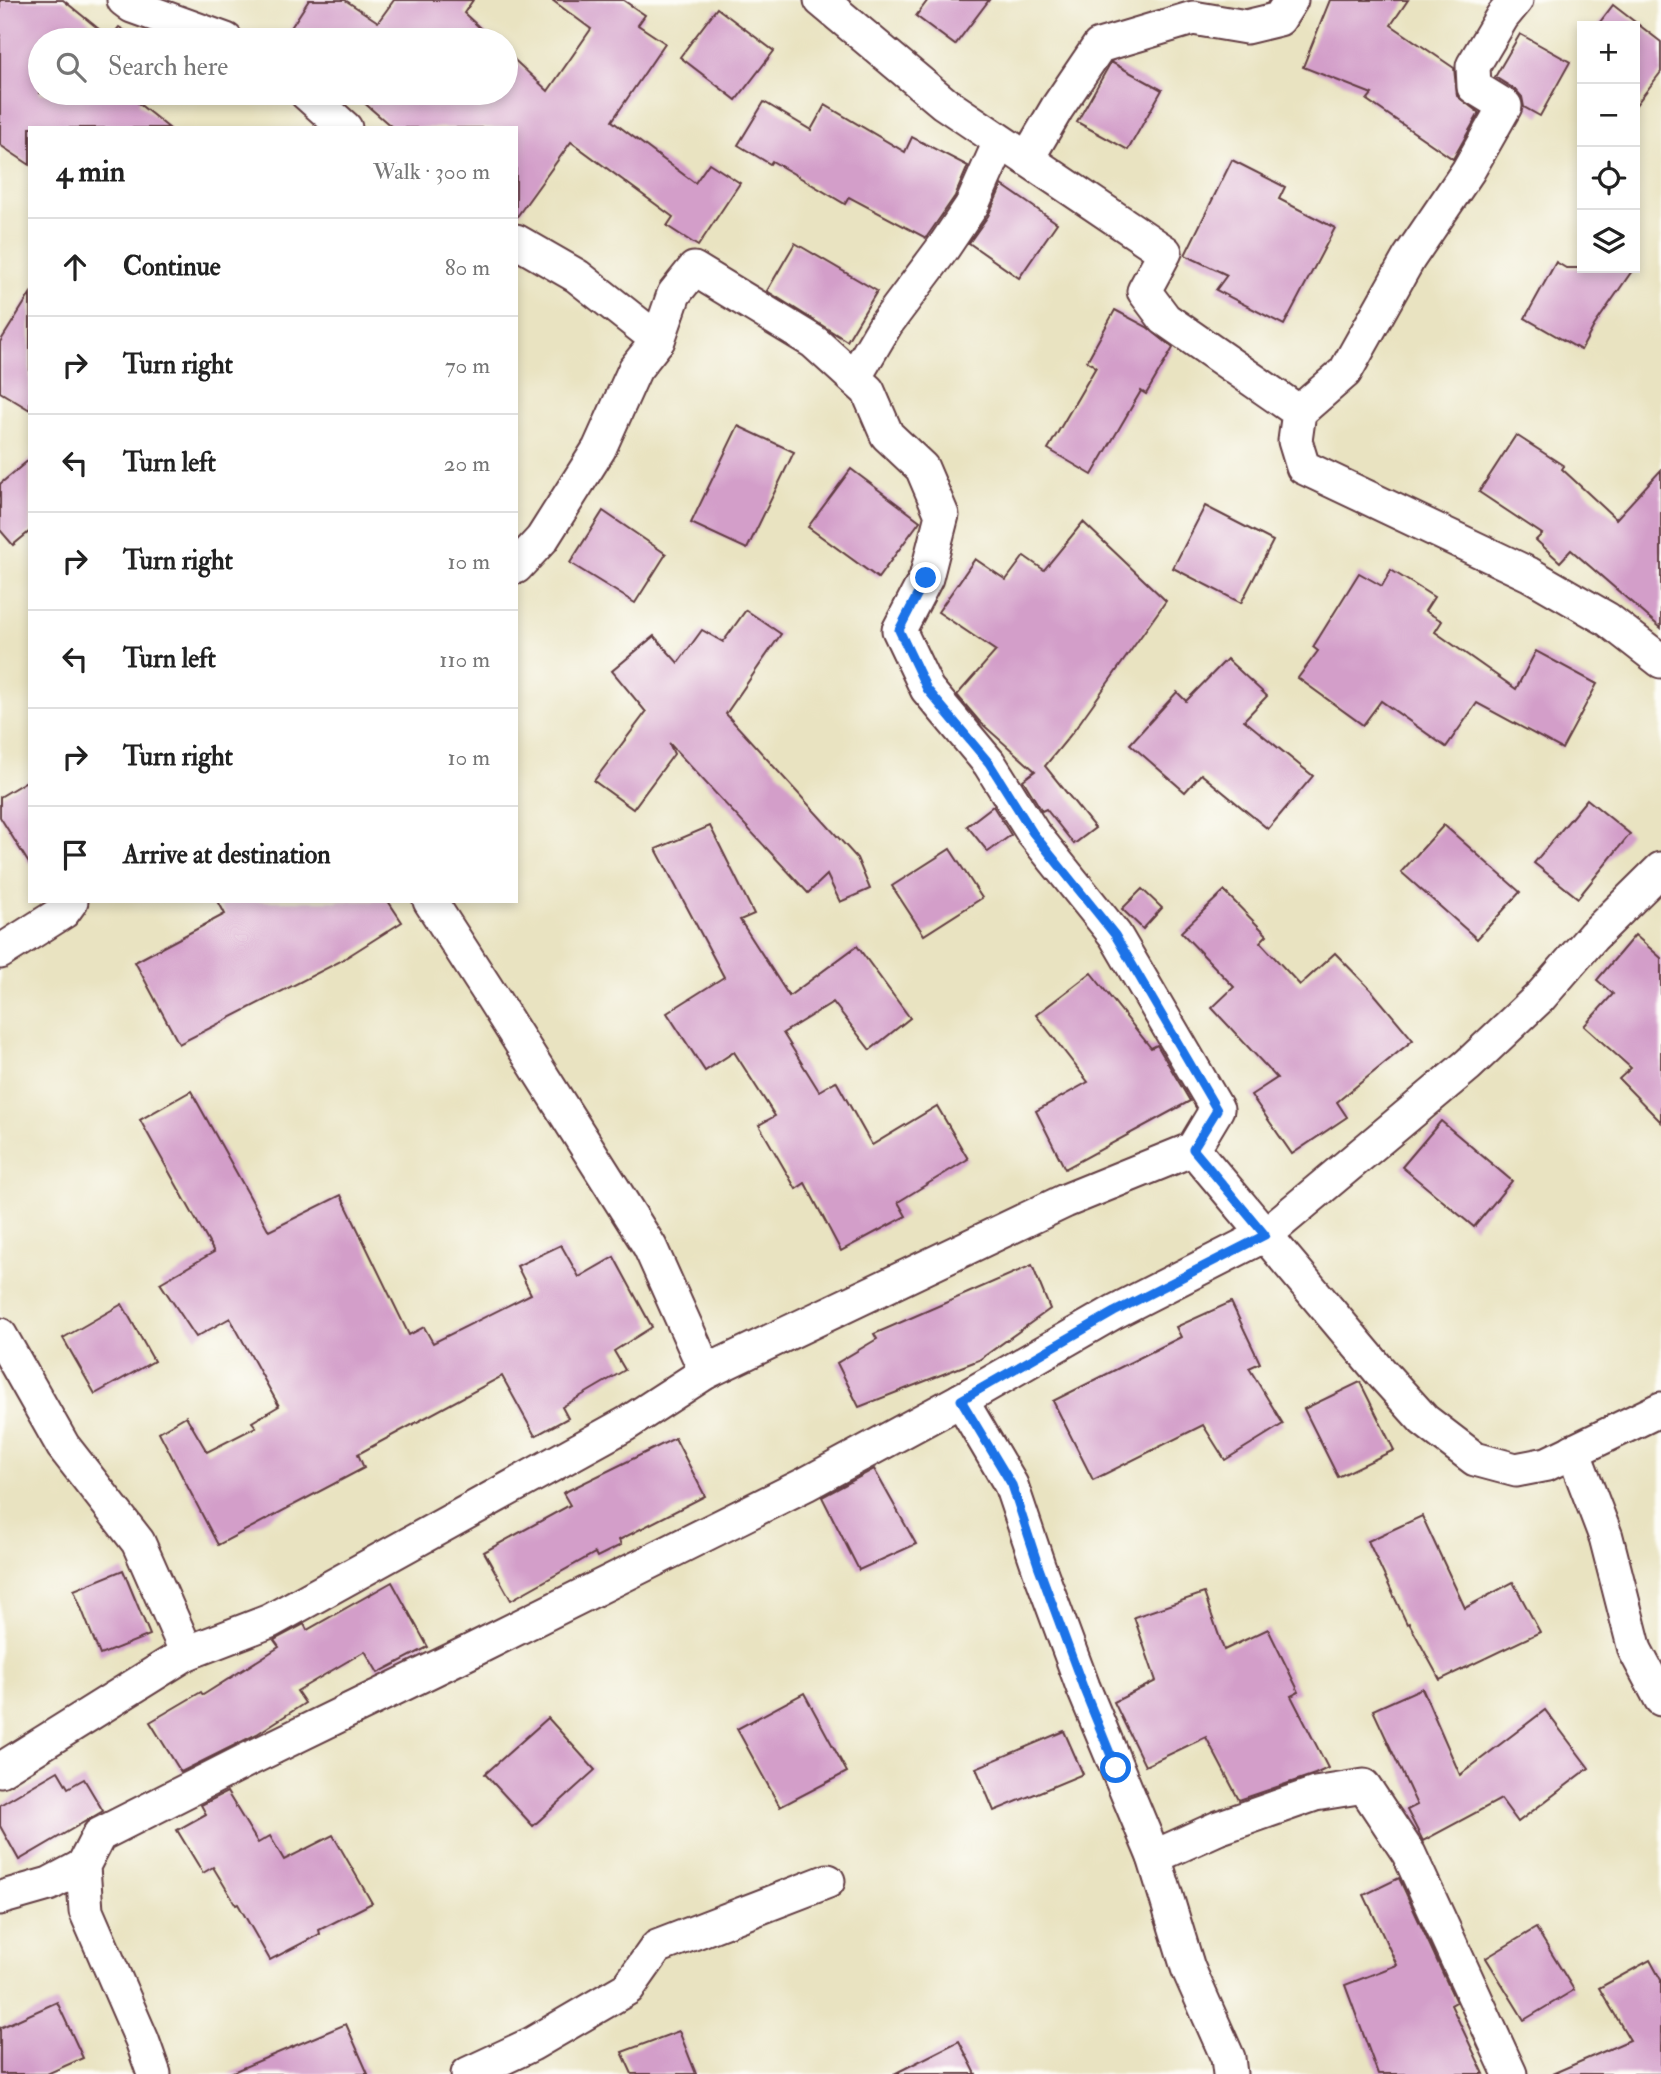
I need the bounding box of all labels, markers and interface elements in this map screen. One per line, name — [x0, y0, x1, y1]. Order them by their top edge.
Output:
map controls — [1577, 21, 1640, 273]
button: + — [1577, 21, 1640, 84]
search box — [28, 28, 518, 105]
icon: search — [52, 48, 90, 86]
text: Search here — [108, 51, 228, 83]
button: − — [1577, 84, 1640, 147]
button: locate — [1577, 147, 1640, 210]
text: 4 min — [56, 153, 125, 190]
text: Walk · 300 m — [373, 157, 490, 186]
button: layers — [1577, 210, 1640, 273]
icon: ahead — [56, 248, 94, 286]
text: Continue — [123, 251, 221, 283]
text: 80 m — [445, 253, 490, 282]
icon: right — [56, 346, 94, 384]
text: Turn right — [123, 349, 233, 381]
text: 70 m — [445, 351, 490, 380]
icon: left — [56, 444, 94, 482]
text: Turn left — [123, 447, 216, 479]
text: 20 m — [444, 449, 490, 478]
icon: right — [56, 542, 94, 580]
text: Turn right — [123, 545, 233, 577]
text: 10 m — [447, 547, 490, 576]
route end — [910, 562, 941, 593]
icon: left — [56, 640, 94, 678]
text: Turn left — [123, 643, 216, 675]
text: 110 m — [439, 645, 490, 674]
icon: right — [56, 738, 94, 776]
text: Turn right — [123, 741, 233, 773]
text: 10 m — [447, 743, 490, 772]
icon: arrive — [56, 836, 94, 874]
text: Arrive at destination — [123, 839, 331, 871]
route start — [1100, 1752, 1131, 1783]

